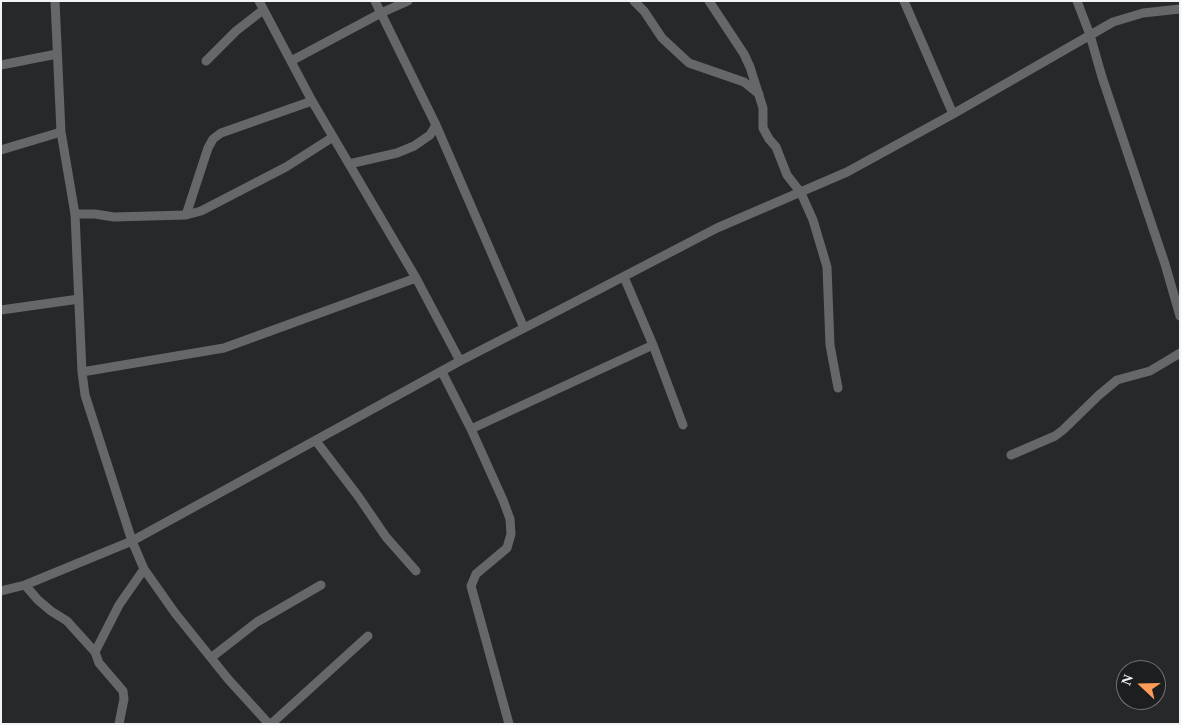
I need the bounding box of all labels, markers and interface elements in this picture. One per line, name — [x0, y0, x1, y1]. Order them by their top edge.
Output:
north arrow — [1116, 660, 1166, 710]
text: N — [1119, 672, 1136, 687]

